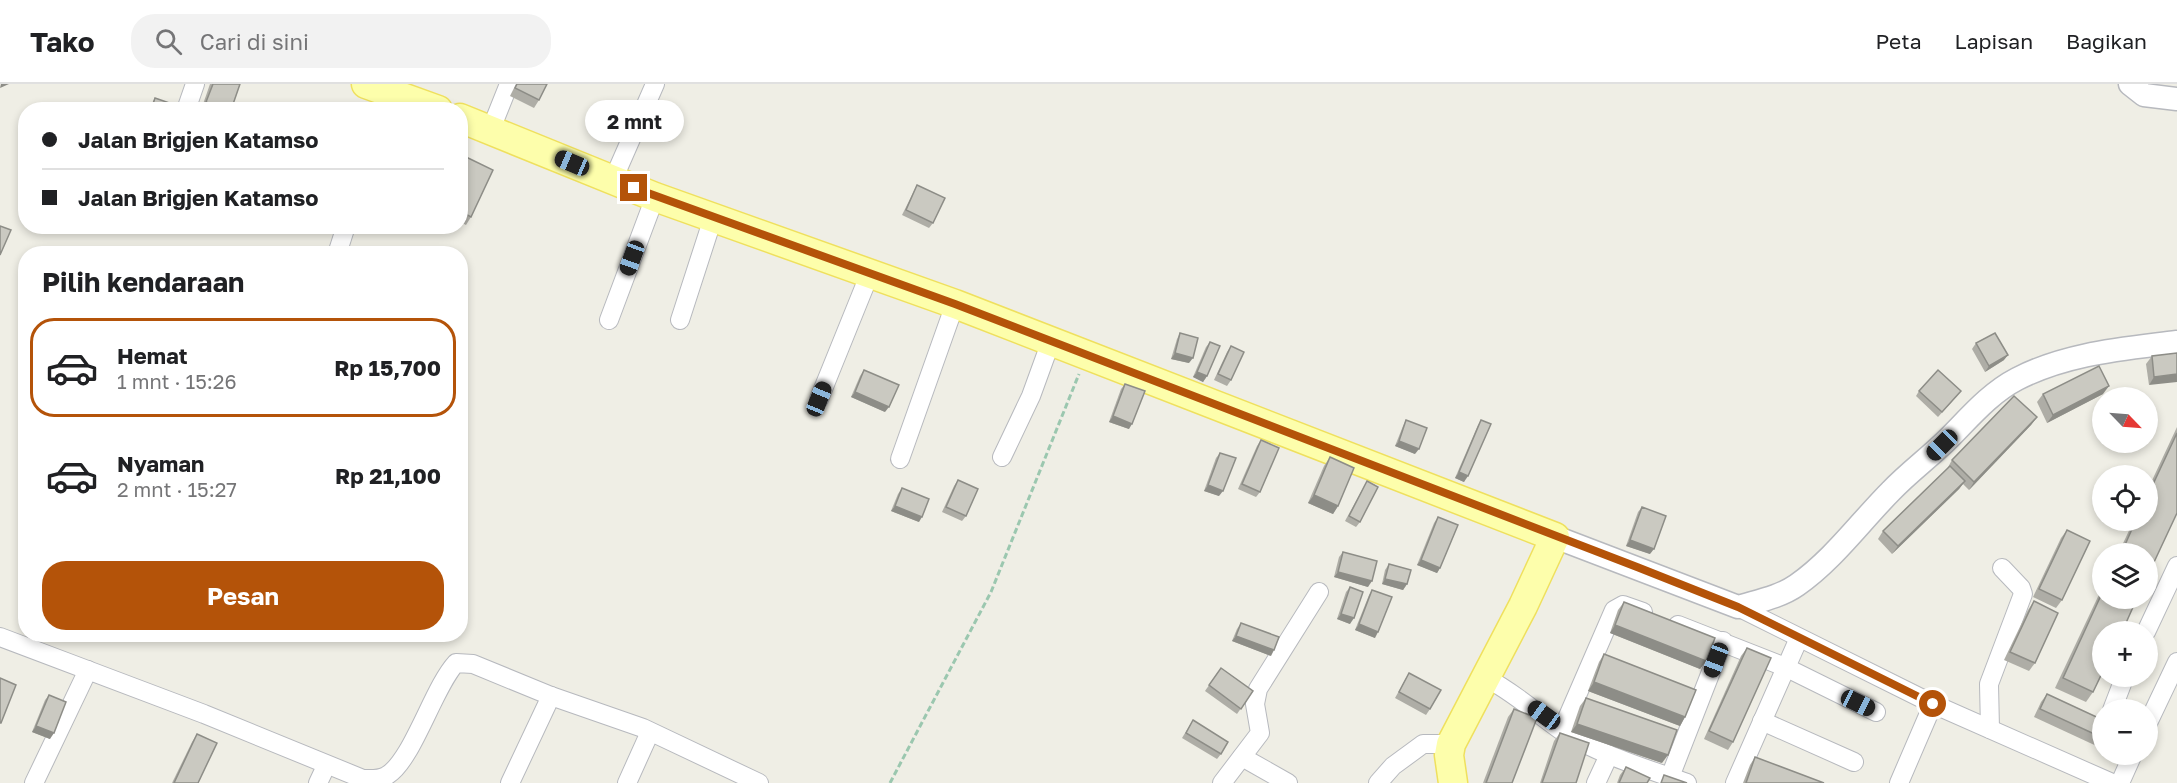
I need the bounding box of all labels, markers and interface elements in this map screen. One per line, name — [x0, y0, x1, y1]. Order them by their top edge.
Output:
search box — [131, 14, 551, 68]
text: Tako — [30, 25, 95, 58]
icon: search — [152, 25, 185, 58]
text: Cari di sini — [200, 28, 309, 55]
text: Peta — [1876, 28, 1922, 54]
text: Lapisan — [1955, 28, 2033, 54]
text: Bagikan — [2066, 28, 2147, 54]
callout: 2 mnt — [584, 101, 684, 143]
text: 2 mnt — [607, 109, 662, 133]
text: Jalan Brigjen Katamso — [78, 126, 319, 153]
car — [552, 148, 592, 178]
route end — [620, 174, 647, 201]
text: Jalan Brigjen Katamso — [78, 184, 319, 211]
car — [617, 238, 647, 278]
text: Pilih kendaraan — [42, 266, 244, 298]
icon: car — [45, 341, 99, 395]
text: Hemat — [117, 342, 188, 369]
text: Rp 15,700 — [334, 354, 441, 381]
text: 1 mnt · 15:26 — [117, 369, 237, 393]
car — [804, 379, 834, 419]
north arrow — [2092, 387, 2158, 453]
map controls — [2092, 387, 2158, 765]
car — [1923, 426, 1961, 464]
icon: car — [45, 449, 99, 503]
text: Nyaman — [117, 450, 204, 477]
text: Rp 21,100 — [335, 462, 441, 489]
button: locate — [2092, 465, 2158, 531]
text: 2 mnt · 15:27 — [117, 477, 237, 501]
button: layers — [2092, 543, 2158, 609]
button: Pesan — [42, 561, 444, 630]
button: + — [2092, 621, 2158, 687]
car — [1701, 640, 1731, 680]
car — [1838, 687, 1878, 719]
route start — [1919, 690, 1946, 717]
car — [1524, 697, 1564, 733]
button: − — [2092, 699, 2158, 765]

